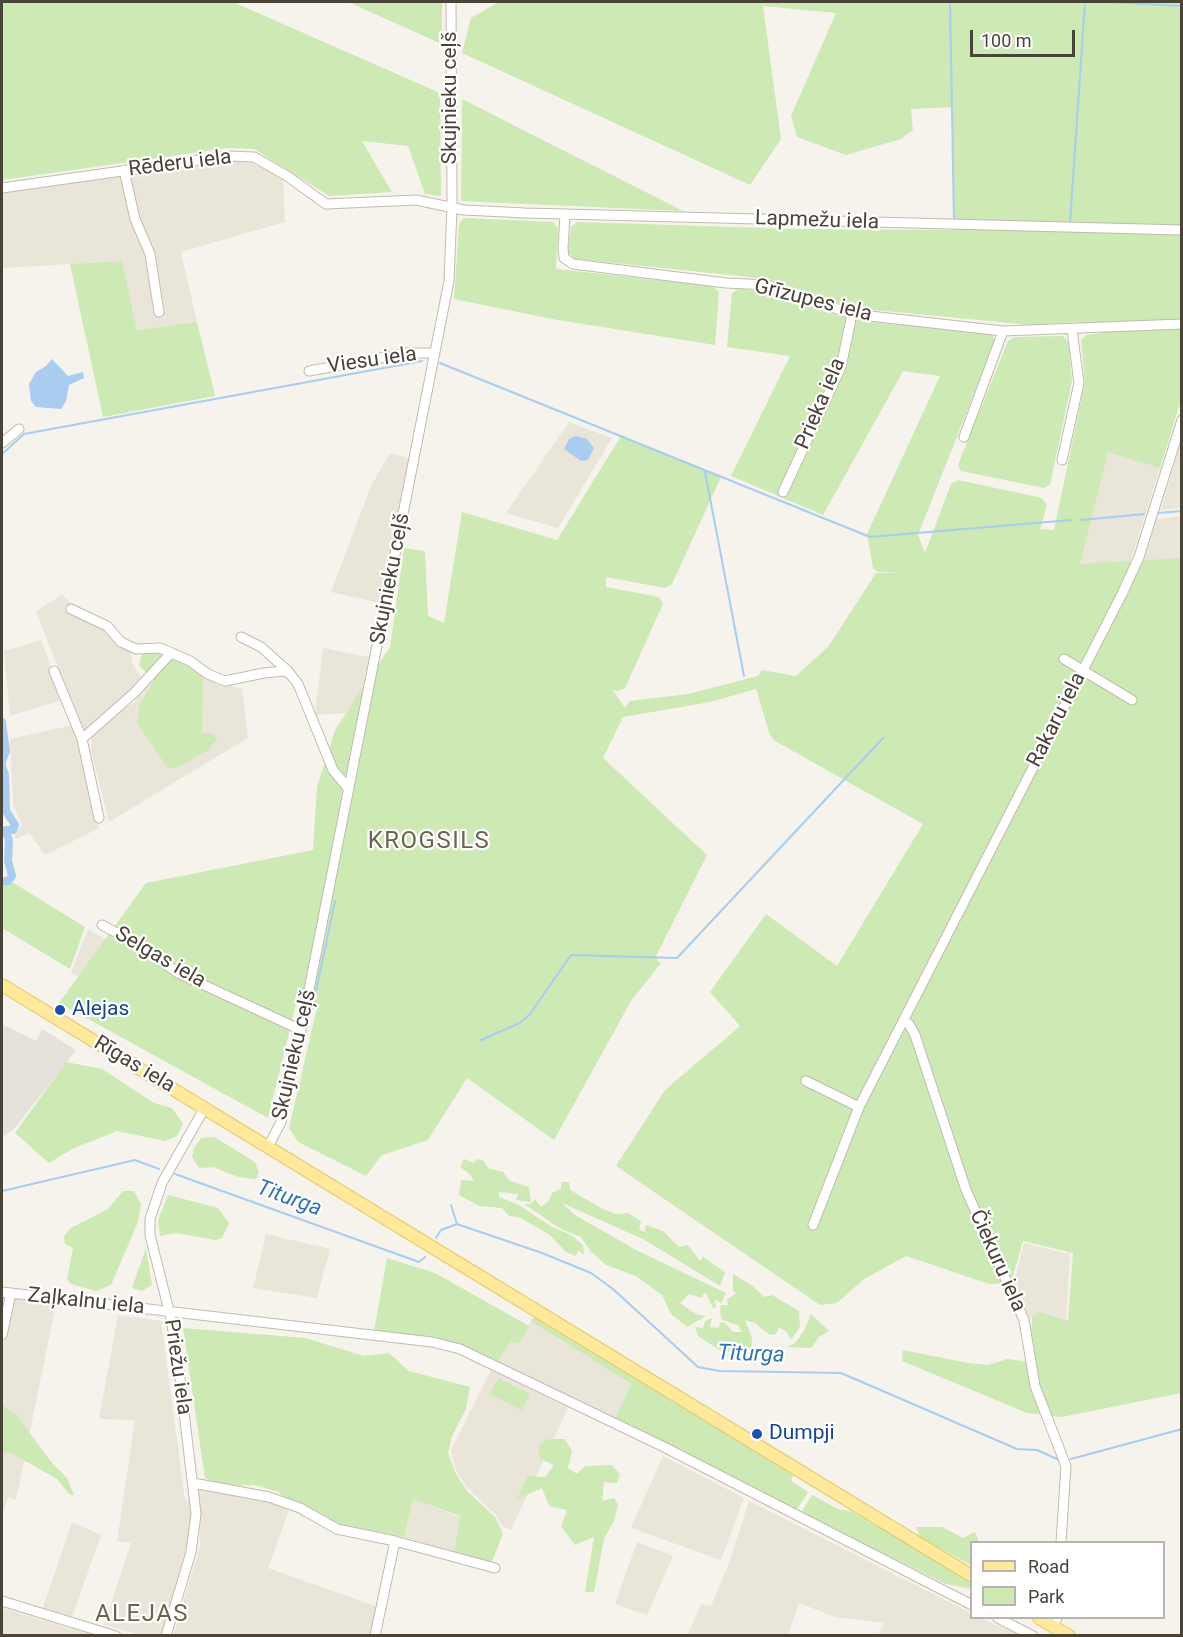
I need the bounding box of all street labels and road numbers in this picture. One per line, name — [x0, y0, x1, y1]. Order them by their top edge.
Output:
street label: Skujnieku ceļš — [438, 31, 464, 165]
street label: Rēderu iela — [127, 145, 233, 183]
street label: Lapmežu iela — [755, 206, 879, 236]
street label: Grīzupes iela — [752, 274, 874, 328]
street label: Viesu iela — [326, 342, 418, 380]
street label: Prieka iela — [791, 355, 851, 453]
street label: Skujnieku ceļš — [366, 511, 416, 647]
street label: Rakaru iela — [1022, 668, 1092, 772]
street label: Selgas iela — [110, 922, 210, 994]
street label: Skujnieku ceļš — [268, 987, 322, 1123]
street label: Rīgas iela — [89, 1031, 179, 1099]
street label: Čiekuru iela — [963, 1206, 1031, 1316]
street label: Zaļkalnu iela — [26, 1283, 146, 1321]
street label: Priežu iela — [158, 1317, 196, 1417]

